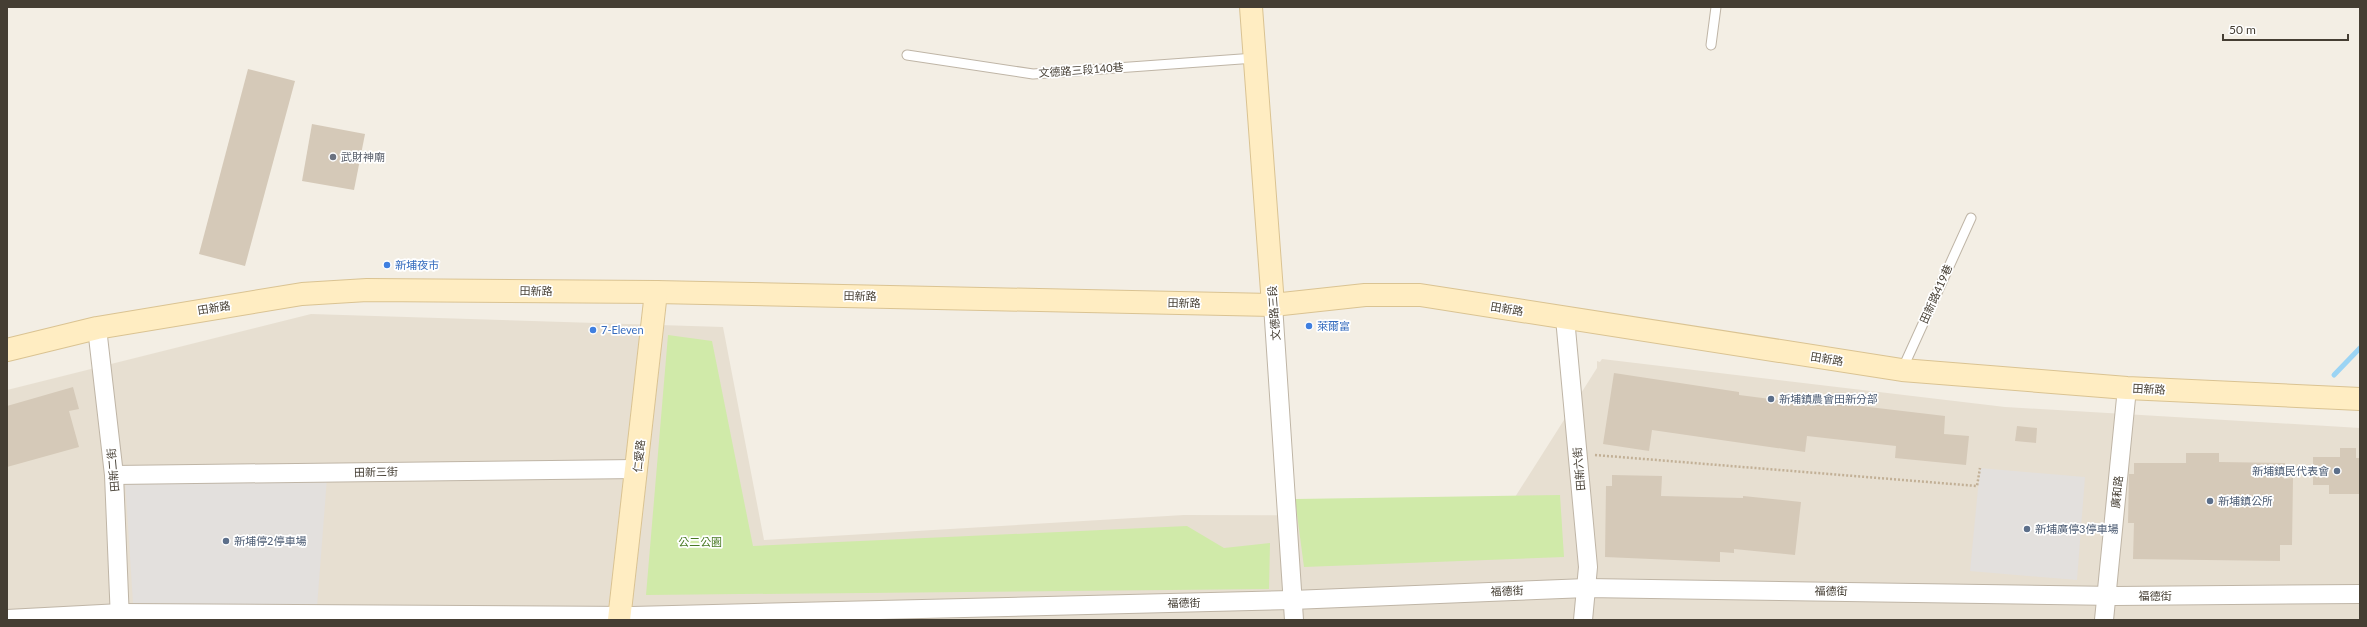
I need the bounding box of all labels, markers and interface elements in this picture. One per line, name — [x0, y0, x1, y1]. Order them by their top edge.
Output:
scale bar — [2223, 16, 2348, 42]
text: 50 m — [2229, 22, 2256, 37]
street label: 文德路三段140巷 — [1038, 60, 1124, 79]
place label: 武財神廟 — [341, 150, 385, 163]
marker: 武財神廟 — [328, 152, 338, 162]
place label: 新埔夜市 — [395, 258, 439, 271]
marker: 新埔夜市 — [382, 260, 392, 270]
street label: 田新路419巷 — [1917, 262, 1954, 325]
street label: 田新路 — [519, 284, 553, 297]
street label: 文德路三段 — [1265, 285, 1282, 341]
street label: 田新路 — [843, 289, 877, 302]
street label: 田新路 — [1167, 296, 1201, 309]
street label: 田新路 — [197, 299, 231, 317]
street label: 田新路 — [1490, 300, 1524, 318]
place label: 萊爾富 — [1317, 319, 1350, 332]
marker: 萊爾富 — [1304, 321, 1314, 331]
place label: 7-Eleven — [601, 323, 644, 336]
marker: 7-Eleven — [588, 325, 598, 335]
street label: 田新路 — [1810, 350, 1844, 368]
street label: 田新路 — [2132, 381, 2166, 396]
place label: 新埔鎮農會田新分部 — [1779, 392, 1878, 405]
marker: 新埔鎮農會田新分部 — [1766, 394, 1776, 404]
street label: 仁愛路 — [630, 439, 647, 473]
street label: 田新六街 — [1570, 447, 1587, 492]
street label: 田新二街 — [104, 448, 121, 493]
place label: 新埔鎮民代表會 — [2252, 464, 2329, 477]
street label: 田新三街 — [354, 465, 398, 478]
marker: 新埔鎮民代表會 — [2332, 466, 2342, 476]
street label: 廣和路 — [2108, 475, 2125, 509]
place label: 新埔鎮公所 — [2218, 494, 2273, 507]
marker: 新埔鎮公所 — [2205, 496, 2215, 506]
place label: 新埔廣停3停車場 — [2035, 522, 2118, 535]
marker: 新埔廣停3停車場 — [2022, 524, 2032, 534]
place label: 新埔停2停車場 — [234, 534, 306, 547]
park label: 公二公園 — [678, 535, 722, 548]
marker: 新埔停2停車場 — [221, 536, 231, 546]
street label: 福德街 — [1490, 583, 1524, 598]
street label: 福德街 — [1814, 584, 1848, 597]
street label: 福德街 — [2139, 589, 2172, 602]
street label: 福德街 — [1167, 596, 1201, 609]

